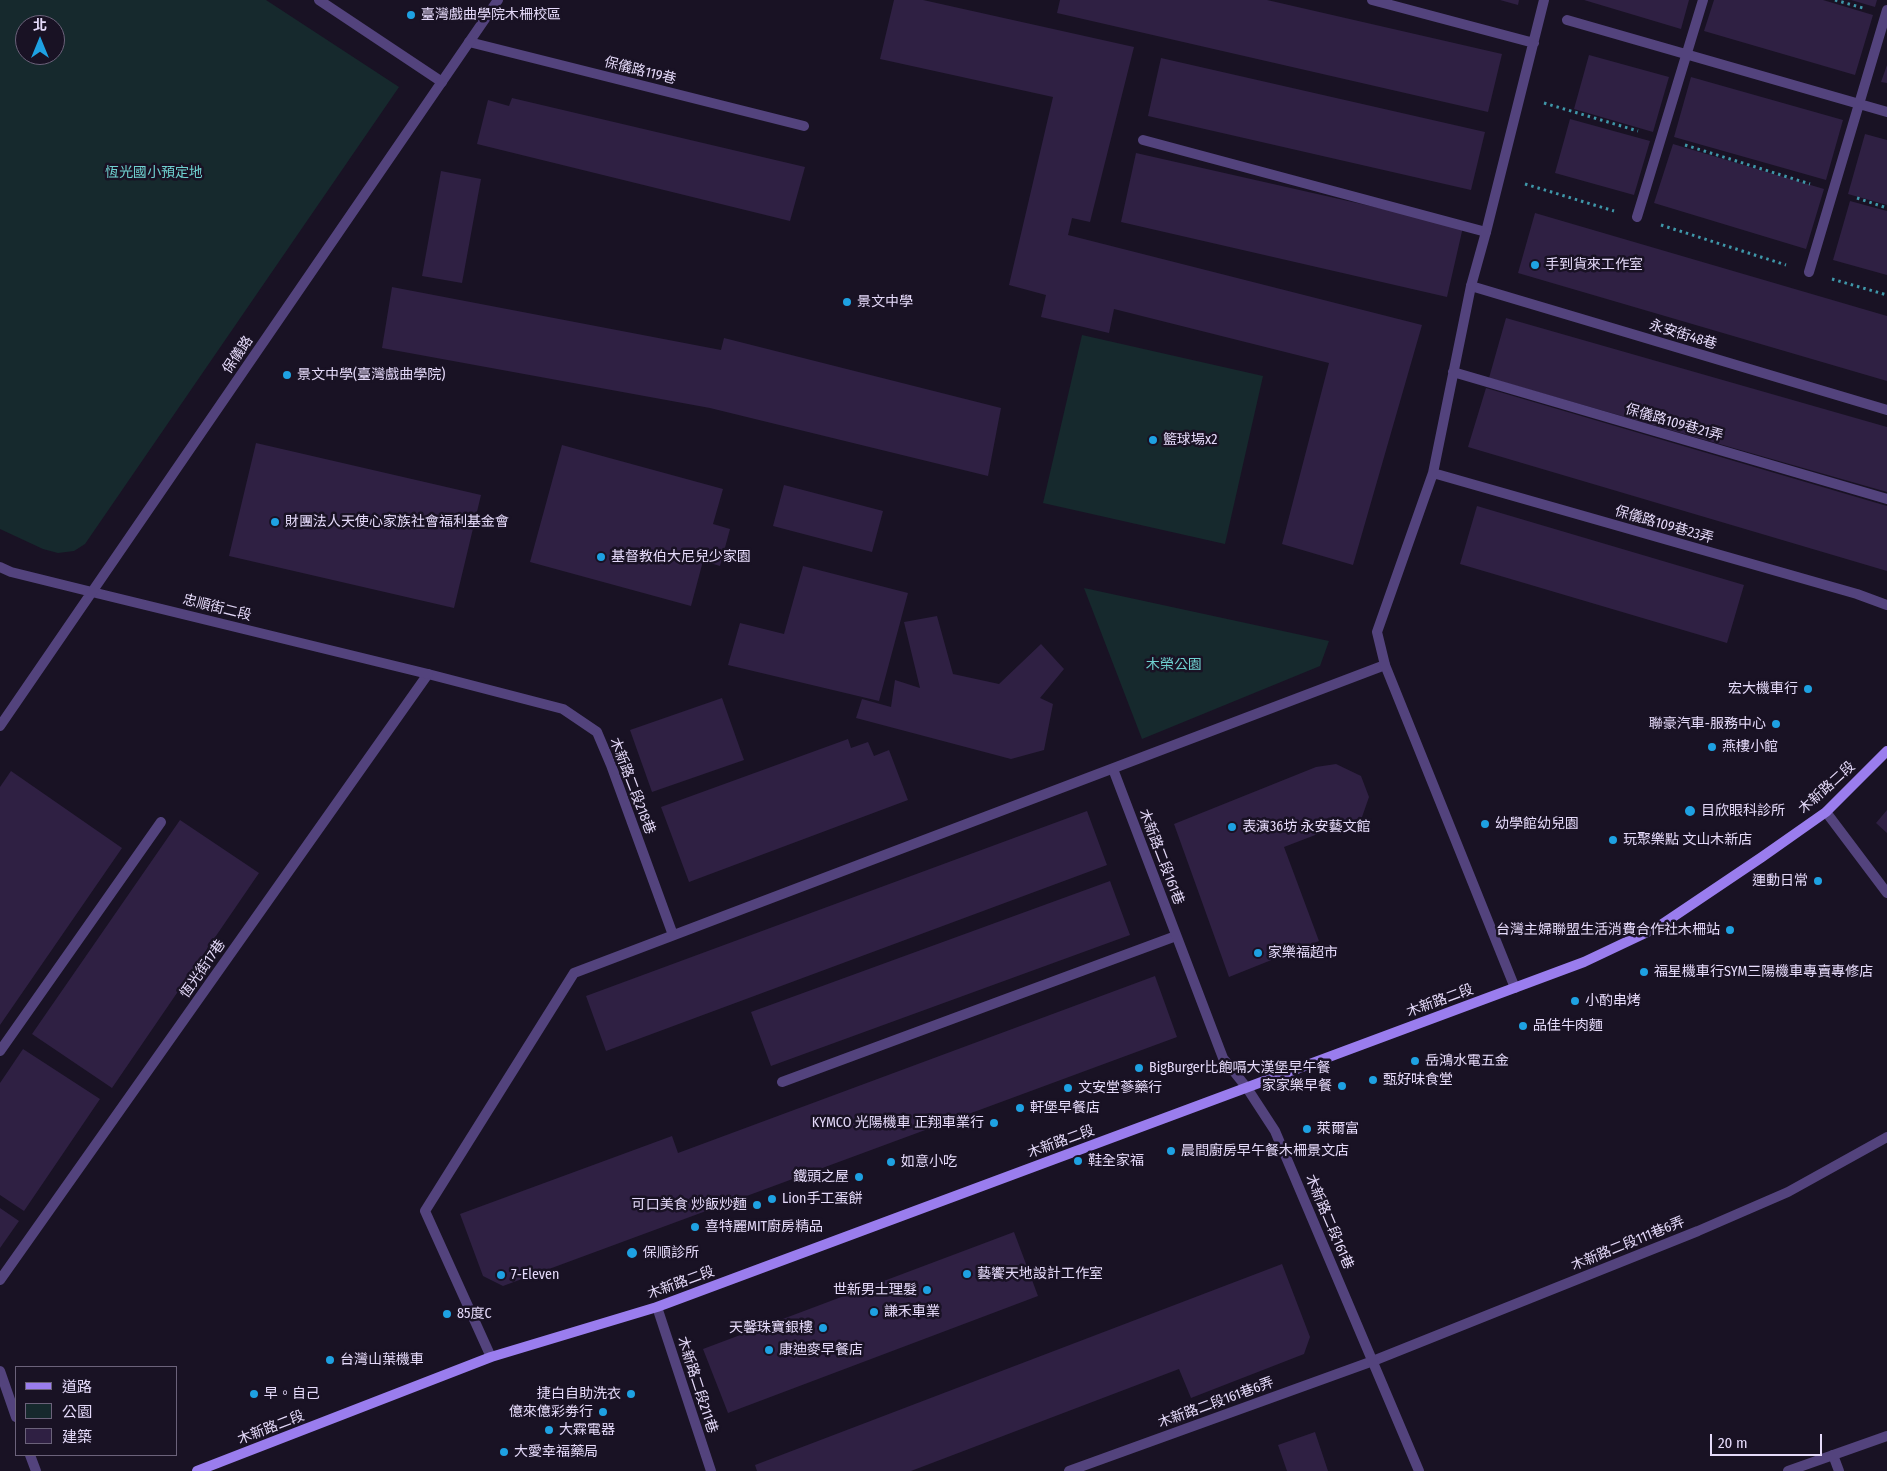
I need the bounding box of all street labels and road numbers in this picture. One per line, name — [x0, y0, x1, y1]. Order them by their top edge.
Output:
street label: 保儀路119巷 — [602, 54, 678, 88]
street label: 永安街48巷 — [1647, 317, 1719, 353]
street label: 保儀路 — [219, 333, 257, 377]
street label: 保儀路109巷21弄 — [1623, 401, 1725, 445]
street label: 保儀路109巷23弄 — [1613, 503, 1715, 547]
street label: 忠順街二段 — [181, 591, 253, 625]
street label: 木新路二段218巷 — [606, 735, 658, 837]
street label: 木新路二段 — [1795, 758, 1859, 818]
street label: 木新路二段161巷 — [1135, 807, 1187, 907]
street label: 恆光街17巷 — [177, 937, 229, 1001]
street label: 木新路二段 — [1404, 981, 1476, 1021]
street label: 木新路二段 — [1025, 1122, 1097, 1162]
street label: 木新路二段161巷 — [1301, 1172, 1357, 1272]
street label: 木新路二段111巷6弄 — [1569, 1214, 1687, 1274]
street label: 木新路二段 — [645, 1263, 717, 1303]
street label: 木新路二段211巷 — [673, 1335, 721, 1435]
street label: 木新路二段161巷6弄 — [1156, 1374, 1276, 1432]
street label: 木新路二段 — [235, 1408, 307, 1448]

